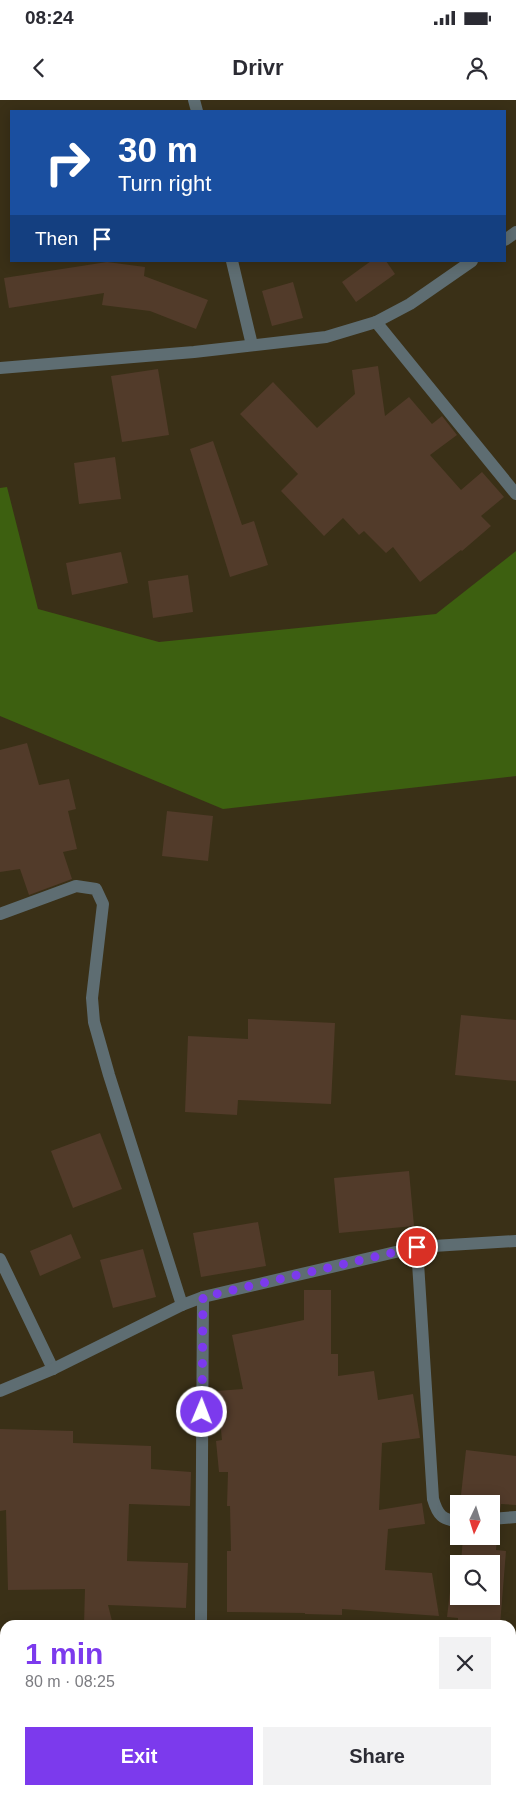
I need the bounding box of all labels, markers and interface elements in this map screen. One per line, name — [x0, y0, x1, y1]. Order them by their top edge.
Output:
text: 08:24 — [25, 7, 74, 28]
icon: back — [25, 54, 53, 82]
icon: person — [463, 54, 491, 82]
text: Drivr — [232, 55, 284, 80]
icon: right — [35, 130, 100, 195]
text: 30 m — [118, 130, 198, 169]
text: Turn right — [118, 171, 211, 196]
icon: arrive — [88, 225, 116, 253]
text: Then — [35, 228, 78, 249]
pin — [396, 1226, 438, 1268]
icon: arrive — [403, 1233, 431, 1261]
position arrow — [175, 1385, 227, 1437]
north arrow — [450, 1495, 500, 1545]
map controls — [450, 1495, 500, 1605]
button: search — [450, 1555, 500, 1605]
text: 1 min — [25, 1637, 103, 1670]
button: close — [439, 1637, 491, 1689]
text: 80 m · 08:25 — [25, 1673, 115, 1690]
button: Exit — [25, 1727, 253, 1785]
button: Share — [263, 1727, 491, 1785]

